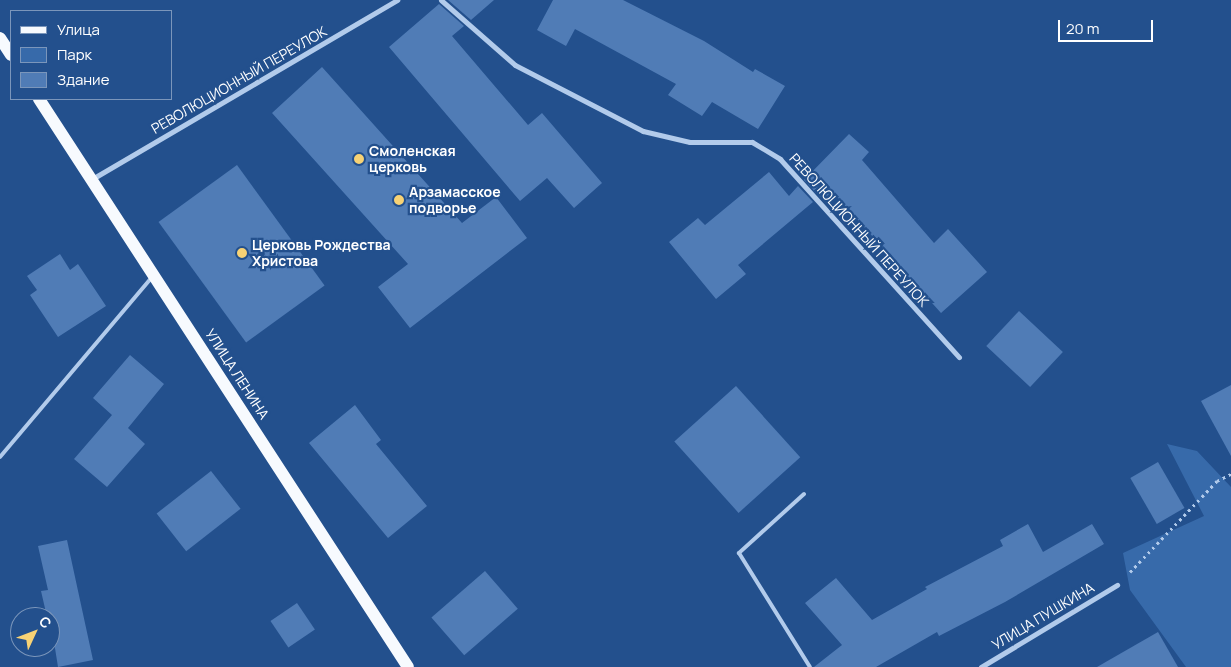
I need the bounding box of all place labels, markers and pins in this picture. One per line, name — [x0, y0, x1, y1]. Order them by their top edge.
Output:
place label: Смоленская церковь — [369, 143, 456, 176]
marker: Смоленская церковь — [353, 153, 365, 165]
place label: Арзамасское подворье — [409, 184, 501, 216]
marker: Арзамасское подворье — [393, 194, 405, 206]
place label: Церковь Рождества Христова — [252, 237, 391, 270]
marker: Церковь Рождества Христова — [236, 247, 248, 259]

